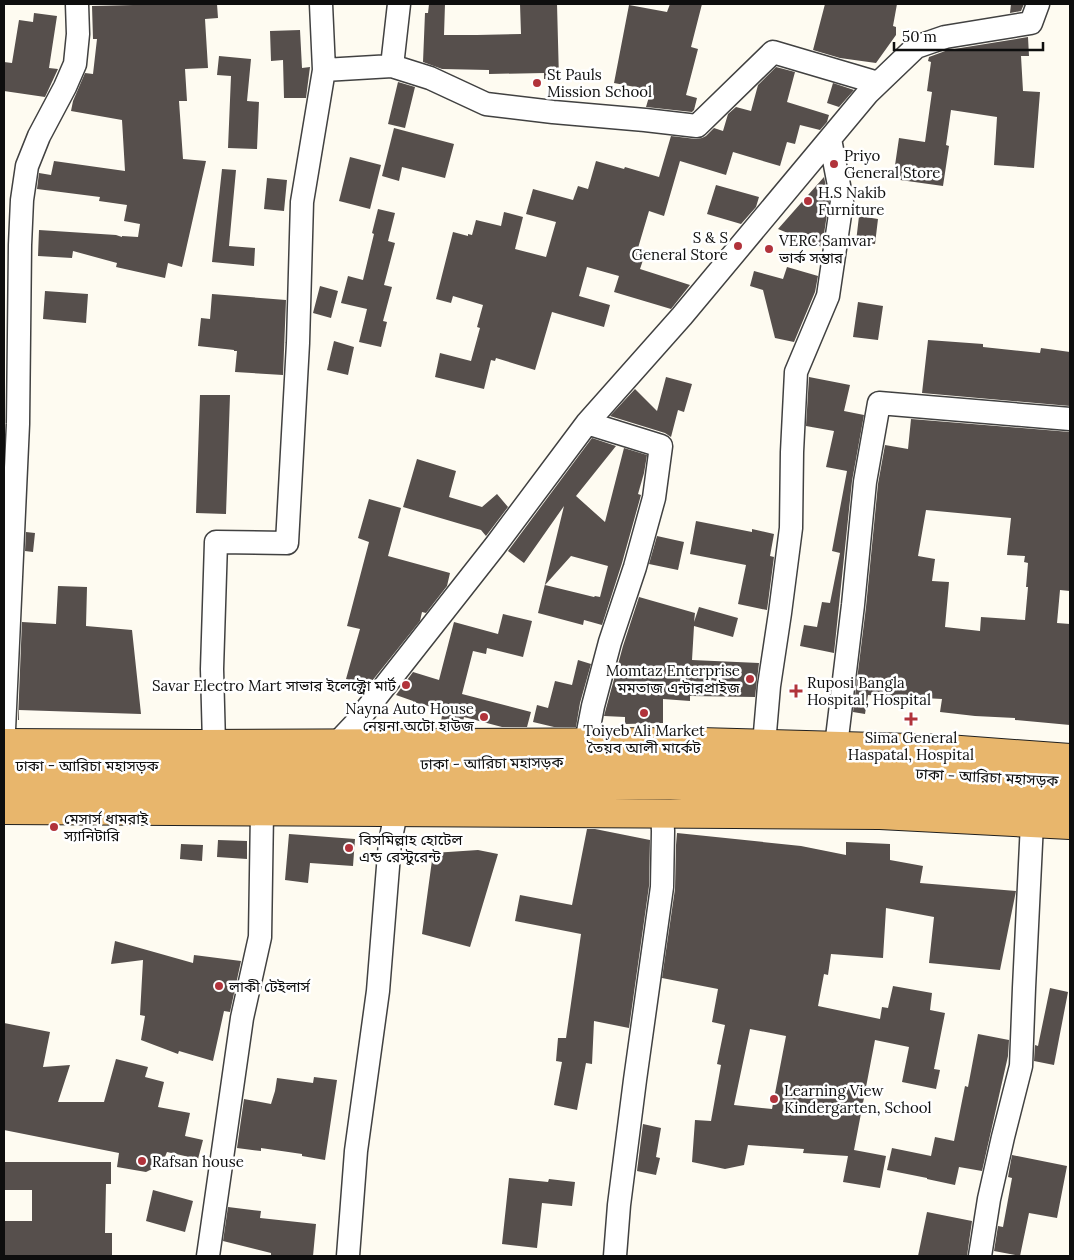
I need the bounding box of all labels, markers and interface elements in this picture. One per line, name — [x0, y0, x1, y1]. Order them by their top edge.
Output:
scale bar — [894, 20, 1043, 52]
text: 50 m — [902, 27, 937, 46]
place label: St Pauls Mission School — [547, 65, 652, 101]
marker: St Pauls Mission School — [531, 77, 543, 89]
place label: Priyo General Store — [844, 146, 940, 182]
marker: Priyo General Store — [828, 158, 840, 170]
place label: H.S Nakib Furniture — [818, 183, 886, 219]
marker: H.S Nakib Furniture — [802, 195, 814, 207]
place label: S & S General Store — [632, 228, 728, 264]
place label: VERC Samvar ভার্ক সম্ভার — [778, 231, 874, 267]
marker: S & S General Store — [732, 240, 744, 252]
marker: VERC Samvar ভার্ক সম্ভার — [763, 243, 775, 255]
place label: Momtaz Enterprise মমতাজ এন্টারপ্রাইজ — [606, 661, 741, 697]
marker: Momtaz Enterprise মমতাজ এন্টারপ্রাইজ — [744, 673, 756, 685]
place label: Ruposi Bangla Hospital, Hospital — [807, 673, 931, 709]
place label: Savar Electro Mart সাভার ইলেক্ট্রো মার্ট — [152, 676, 397, 695]
marker: Savar Electro Mart সাভার ইলেক্ট্রো মার্ট — [400, 679, 412, 691]
marker: Ruposi Bangla Hospital, Hospital — [789, 684, 803, 698]
place label: Nayna Auto House নেয়না অটো হাউজ — [345, 699, 475, 735]
marker: Toiyeb Ali Market তৈয়ব আলী মার্কেট — [638, 707, 650, 719]
marker: Nayna Auto House নেয়না অটো হাউজ — [478, 711, 490, 723]
marker: Sima General Haspatal, Hospital — [904, 712, 918, 726]
place label: Toiyeb Ali Market তৈয়ব আলী মার্কেট — [583, 721, 705, 757]
place label: Sima General Haspatal, Hospital — [848, 728, 974, 764]
street label: ঢাকা - আরিচা মহাসড়ক — [419, 752, 565, 774]
street label: ঢাকা - আরিচা মহাসড়ক — [14, 756, 159, 775]
street label: ঢাকা - আরিচা মহাসড়ক — [914, 764, 1060, 790]
place label: মেসার্স ধামরাই স্যানিটারি — [63, 809, 149, 845]
marker: মেসার্স ধামরাই স্যানিটারি — [48, 821, 60, 833]
place label: বিসমিল্লাহ হোটেল এন্ড রেস্টুরেন্ট — [358, 830, 463, 866]
marker: বিসমিল্লাহ হোটেল এন্ড রেস্টুরেন্ট — [343, 842, 355, 854]
place label: লাকী টেইলার্স — [228, 977, 311, 996]
marker: লাকী টেইলার্স — [213, 980, 225, 992]
place label: Learning View Kindergarten, School — [784, 1081, 932, 1117]
marker: Learning View Kindergarten, School — [768, 1093, 780, 1105]
place label: Rafsan house — [152, 1152, 244, 1171]
marker: Rafsan house — [136, 1155, 148, 1167]

